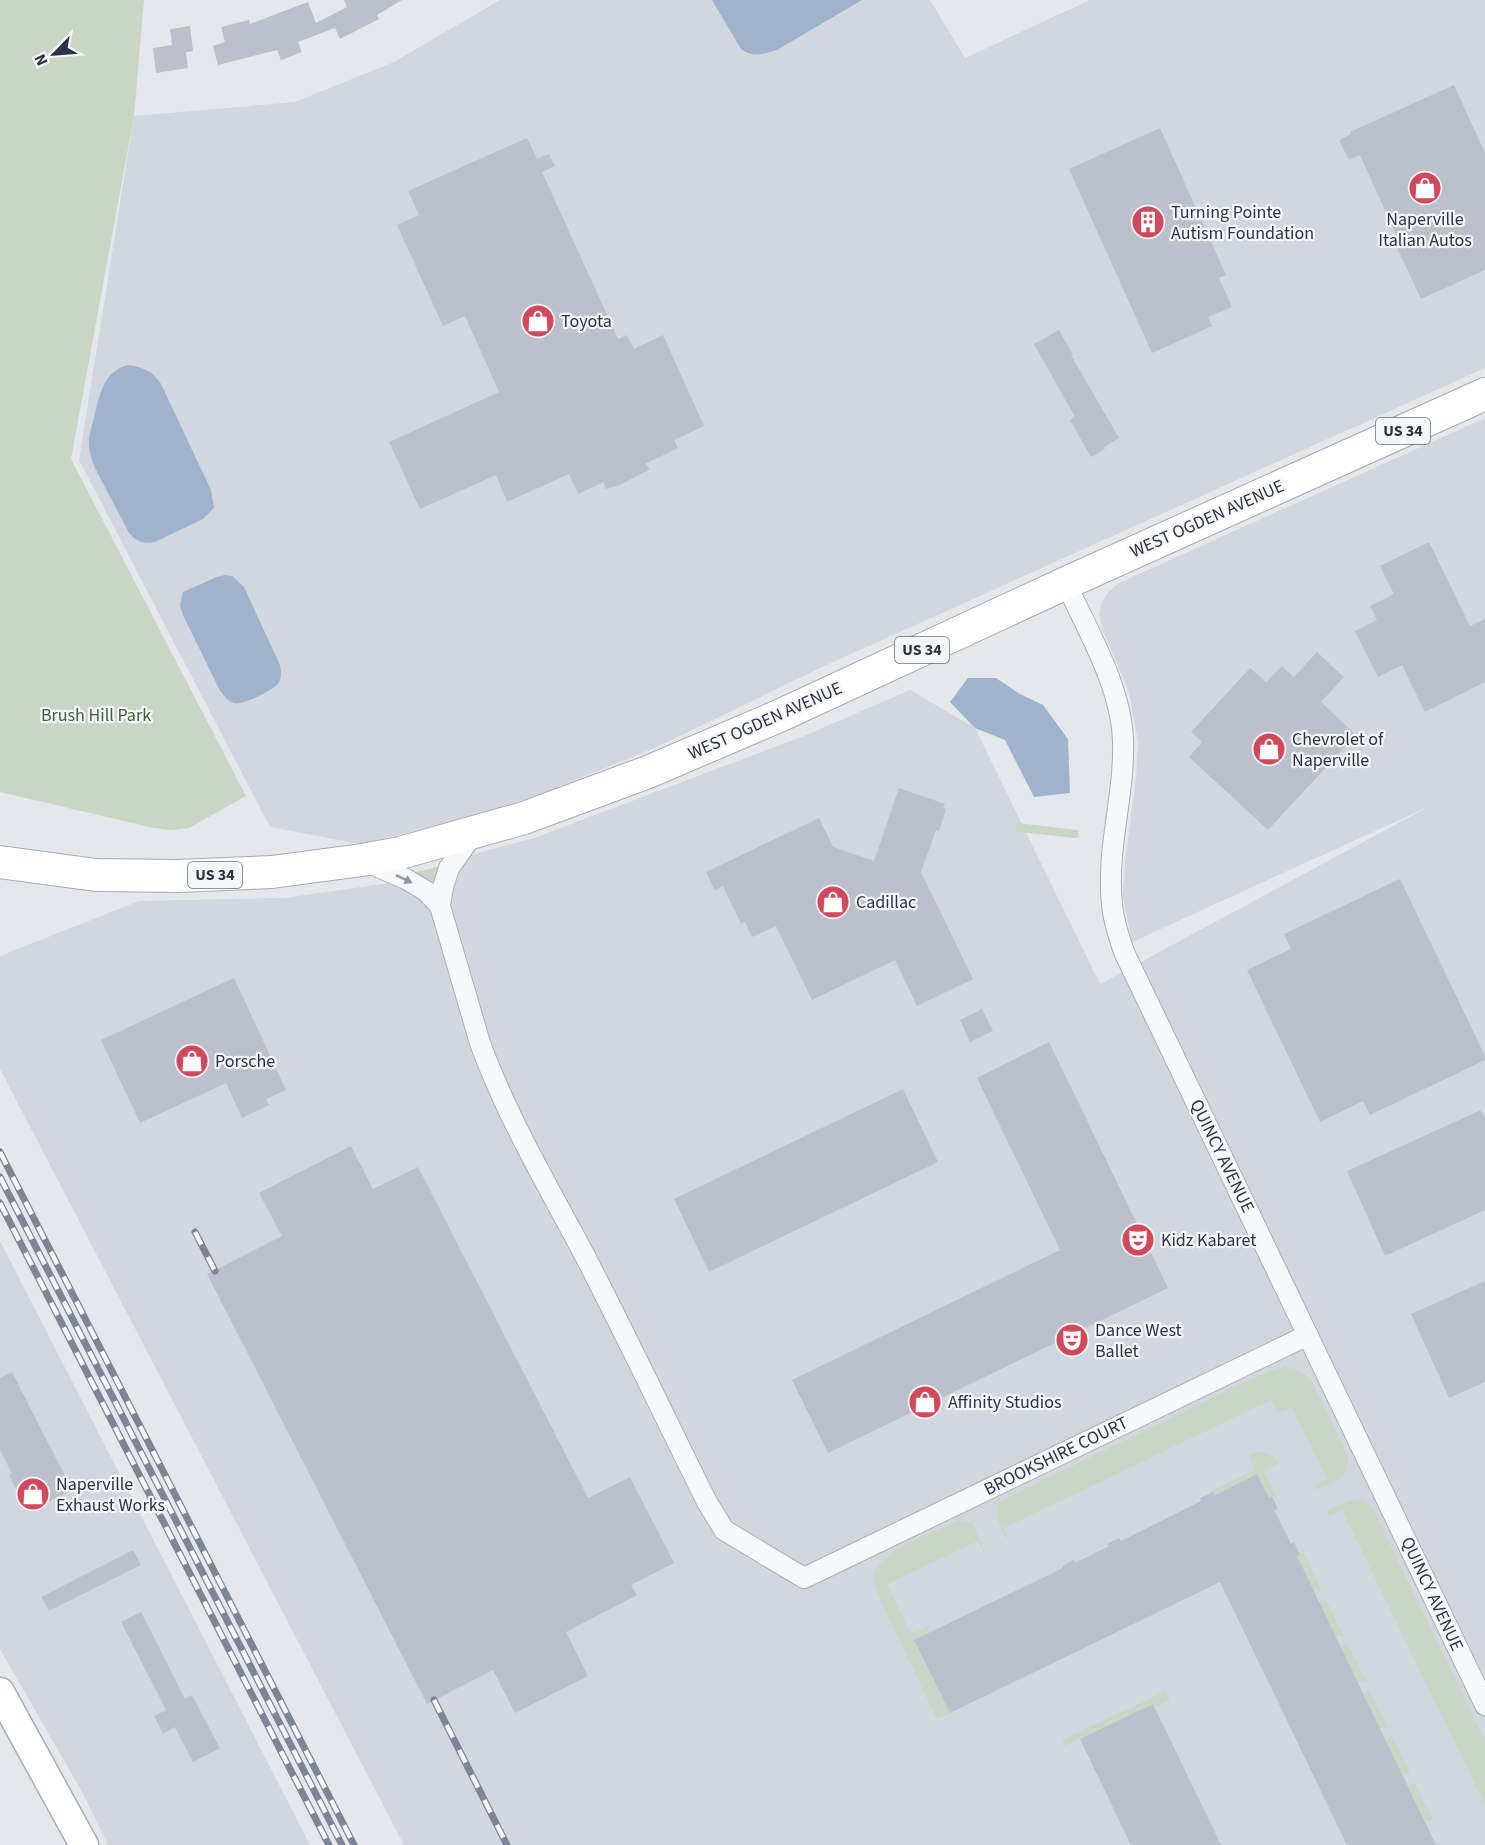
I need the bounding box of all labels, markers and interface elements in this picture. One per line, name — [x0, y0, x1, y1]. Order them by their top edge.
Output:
north arrow — [24, 24, 84, 84]
text: N — [29, 50, 54, 69]
shop icon: Naperville Italian Autos — [1407, 170, 1443, 206]
place label: Turning Pointe Autism Foundation — [1171, 200, 1314, 246]
building icon: Turning Pointe Autism Foundation — [1130, 204, 1166, 240]
place label: Naperville Italian Autos — [1378, 207, 1472, 253]
shop icon: Toyota — [520, 303, 556, 339]
place label: Toyota — [561, 309, 612, 334]
road number: US 34 — [1376, 418, 1430, 444]
street label: WEST OGDEN AVENUE — [1126, 474, 1288, 564]
road number: US 34 — [895, 637, 949, 663]
street label: WEST OGDEN AVENUE — [684, 676, 846, 766]
park label: Brush Hill Park — [41, 703, 151, 728]
place label: Chevrolet of Naperville — [1292, 727, 1384, 773]
shop icon: Chevrolet of Naperville — [1251, 731, 1287, 767]
road number: US 34 — [188, 862, 242, 888]
one-way arrow — [396, 874, 413, 883]
shop icon: Cadillac — [815, 884, 851, 920]
place label: Cadillac — [856, 890, 916, 915]
shop icon: Porsche — [174, 1043, 210, 1079]
place label: Porsche — [215, 1049, 275, 1074]
street label: QUINCY AVENUE — [1184, 1095, 1260, 1217]
theatre icon: Kidz Kabaret — [1120, 1222, 1156, 1258]
place label: Kidz Kabaret — [1161, 1228, 1256, 1253]
place label: Dance West Ballet — [1095, 1318, 1182, 1364]
theatre icon: Dance West Ballet — [1054, 1322, 1090, 1358]
shop icon: Affinity Studios — [907, 1384, 943, 1420]
place label: Affinity Studios — [948, 1390, 1062, 1415]
street label: BROOKSHIRE COURT — [980, 1410, 1133, 1502]
place label: Naperville Exhaust Works — [56, 1472, 165, 1518]
shop icon: Naperville Exhaust Works — [15, 1476, 51, 1512]
street label: QUINCY AVENUE — [1395, 1533, 1469, 1655]

